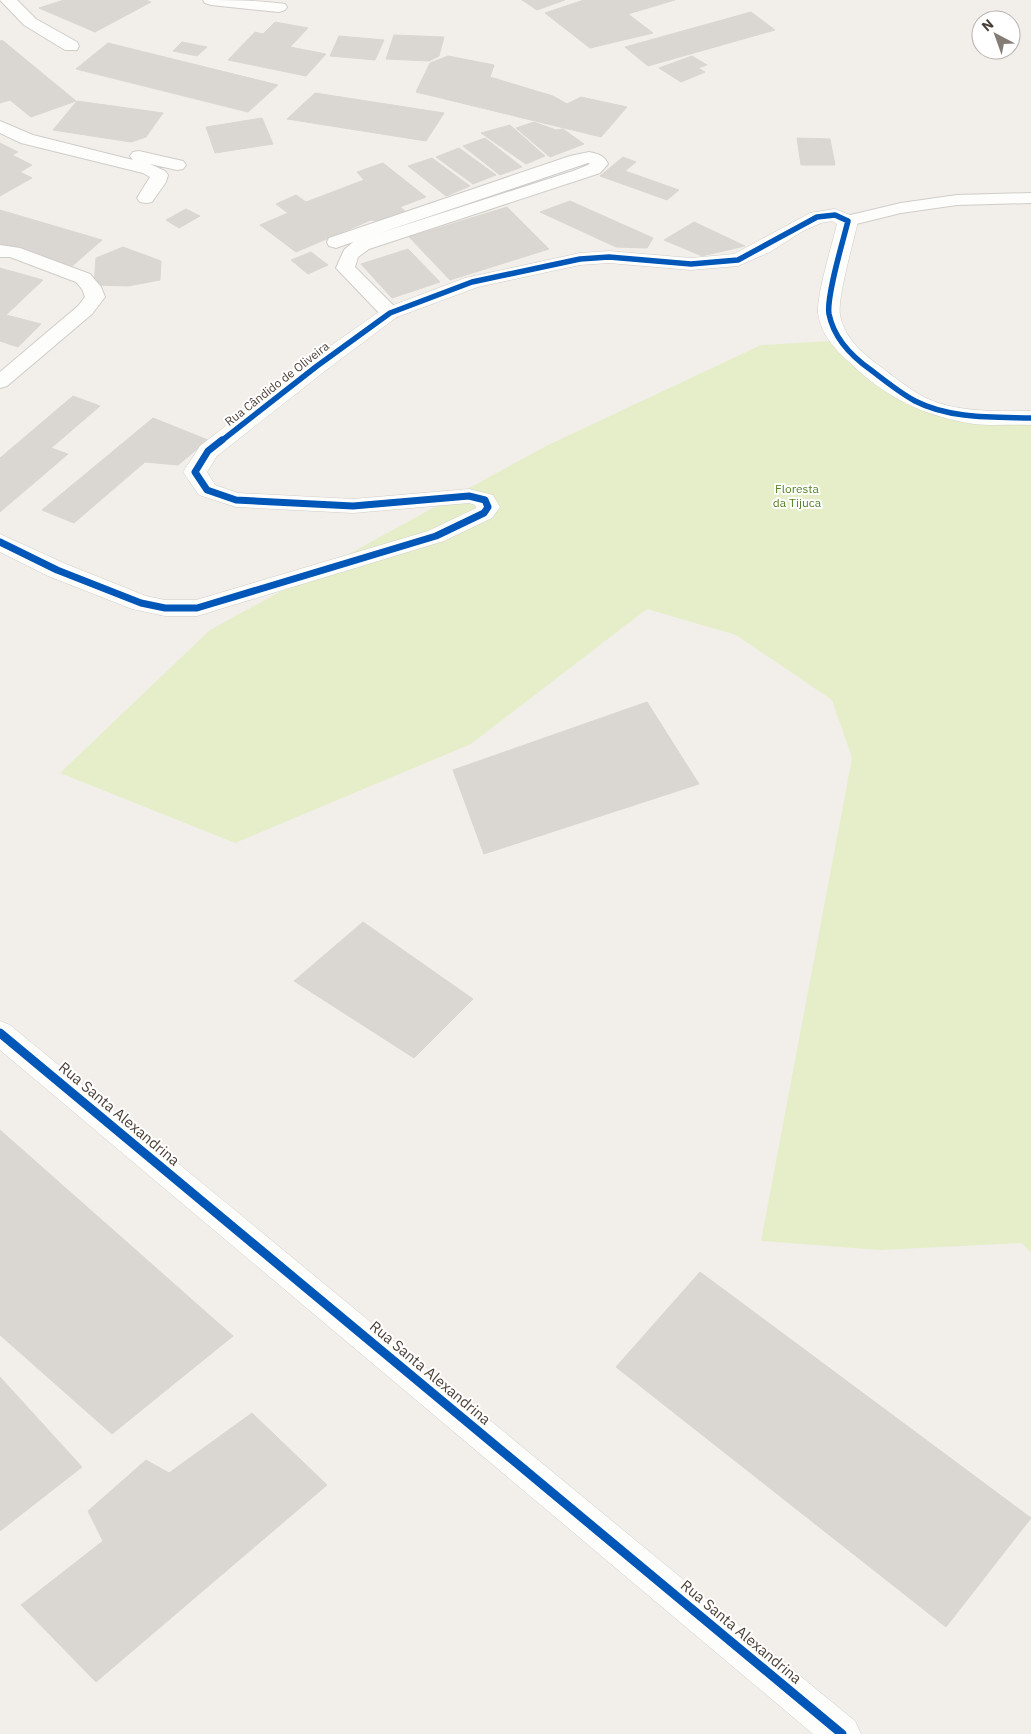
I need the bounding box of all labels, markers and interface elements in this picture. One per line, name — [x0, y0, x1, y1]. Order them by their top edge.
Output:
north arrow — [971, 10, 1021, 60]
text: N — [978, 15, 997, 35]
street label: Rua Cândido de Oliveira — [222, 338, 332, 429]
park label: Floresta da Tijuca — [773, 481, 822, 510]
street label: Rua Santa Alexandrina — [55, 1057, 184, 1170]
street label: Rua Santa Alexandrina — [366, 1316, 495, 1429]
street label: Rua Santa Alexandrina — [677, 1575, 806, 1688]

